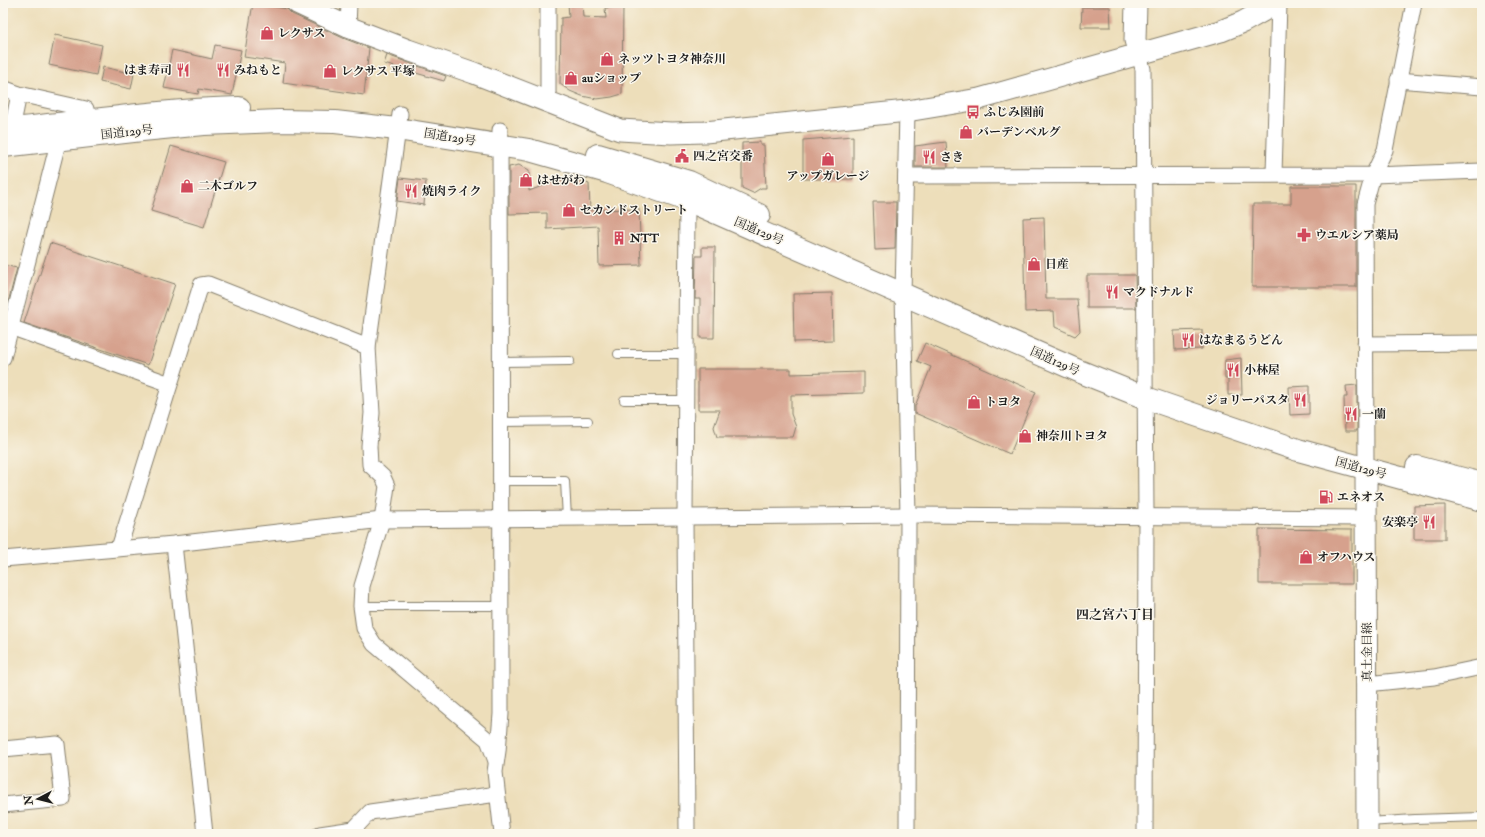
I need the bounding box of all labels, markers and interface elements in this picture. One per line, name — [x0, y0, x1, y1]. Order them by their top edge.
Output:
shop icon: レクサス — [259, 25, 275, 41]
place label: レクサス — [278, 26, 325, 41]
shop icon: ネッツトヨタ神奈川 — [599, 51, 615, 67]
place label: ネッツトヨタ神奈川 — [618, 52, 726, 67]
restaurant icon: はま寿司 — [175, 62, 191, 78]
restaurant icon: みねもと — [215, 62, 231, 78]
place label: はま寿司 — [124, 63, 172, 78]
place label: みねもと — [234, 63, 282, 78]
shop icon: レクサス 平塚 — [322, 63, 338, 79]
place label: レクサス 平塚 — [341, 64, 415, 79]
shop icon: auショップ — [563, 70, 579, 86]
place label: auショップ — [582, 71, 641, 86]
bus stop icon: ふじみ園前 — [965, 104, 981, 120]
place label: ふじみ園前 — [984, 105, 1044, 120]
street label: 国道129号 — [100, 122, 154, 143]
shop icon: バーデンベルグ — [958, 124, 974, 140]
place label: バーデンベルグ — [977, 125, 1061, 140]
street label: 国道129号 — [423, 126, 477, 149]
public building icon: 四之宮交番 — [674, 148, 690, 164]
place label: 四之宮交番 — [693, 149, 753, 164]
restaurant icon: さき — [921, 149, 937, 165]
place label: さき — [940, 150, 964, 165]
shop icon: アップガレージ — [820, 151, 836, 167]
place label: アップガレージ — [787, 169, 869, 184]
shop icon: はせがわ — [518, 172, 534, 188]
place label: はせがわ — [537, 173, 585, 188]
shop icon: 二木ゴルフ — [179, 178, 195, 194]
place label: 二木ゴルフ — [198, 179, 258, 194]
restaurant icon: 焼肉ライク — [403, 183, 419, 199]
place label: 焼肉ライク — [422, 184, 481, 199]
shop icon: セカンドストリート — [561, 202, 577, 218]
place label: セカンドストリート — [580, 203, 688, 218]
street label: 国道129号 — [732, 214, 786, 249]
pharmacy icon: ウエルシア薬局 — [1296, 227, 1312, 243]
place label: ウエルシア薬局 — [1315, 228, 1399, 243]
building icon: NTT — [611, 230, 627, 246]
place label: NTT — [629, 231, 660, 246]
shop icon: 日産 — [1026, 256, 1042, 272]
place label: 日産 — [1045, 257, 1069, 272]
restaurant icon: マクドナルド — [1104, 284, 1120, 300]
place label: マクドナルド — [1123, 285, 1194, 300]
restaurant icon: はなまるうどん — [1180, 332, 1196, 348]
place label: はなまるうどん — [1199, 333, 1283, 348]
street label: 国道129号 — [1028, 344, 1082, 379]
restaurant icon: 小林屋 — [1225, 362, 1241, 378]
place label: 小林屋 — [1244, 363, 1280, 378]
restaurant icon: ジョリーパスタ — [1292, 392, 1308, 408]
place label: ジョリーパスタ — [1206, 393, 1289, 408]
shop icon: トヨタ — [966, 394, 982, 410]
place label: トヨタ — [985, 395, 1021, 410]
restaurant icon: 一蘭 — [1343, 406, 1359, 422]
place label: 一蘭 — [1362, 407, 1386, 422]
shop icon: 神奈川トヨタ — [1017, 428, 1033, 444]
place label: 神奈川トヨタ — [1036, 429, 1108, 444]
street label: 国道129号 — [1334, 454, 1388, 483]
fuel station icon: エネオス — [1318, 489, 1334, 505]
place label: エネオス — [1337, 490, 1385, 505]
restaurant icon: 安楽亭 — [1421, 514, 1437, 530]
place label: 安楽亭 — [1382, 515, 1418, 530]
shop icon: オフハウス — [1298, 549, 1314, 565]
place label: オフハウス — [1317, 550, 1375, 565]
district label: 四之宮六丁目 — [1076, 607, 1154, 623]
street label: 真土金目線 — [1360, 622, 1375, 682]
north arrow — [18, 779, 58, 819]
text: N — [21, 793, 36, 807]

